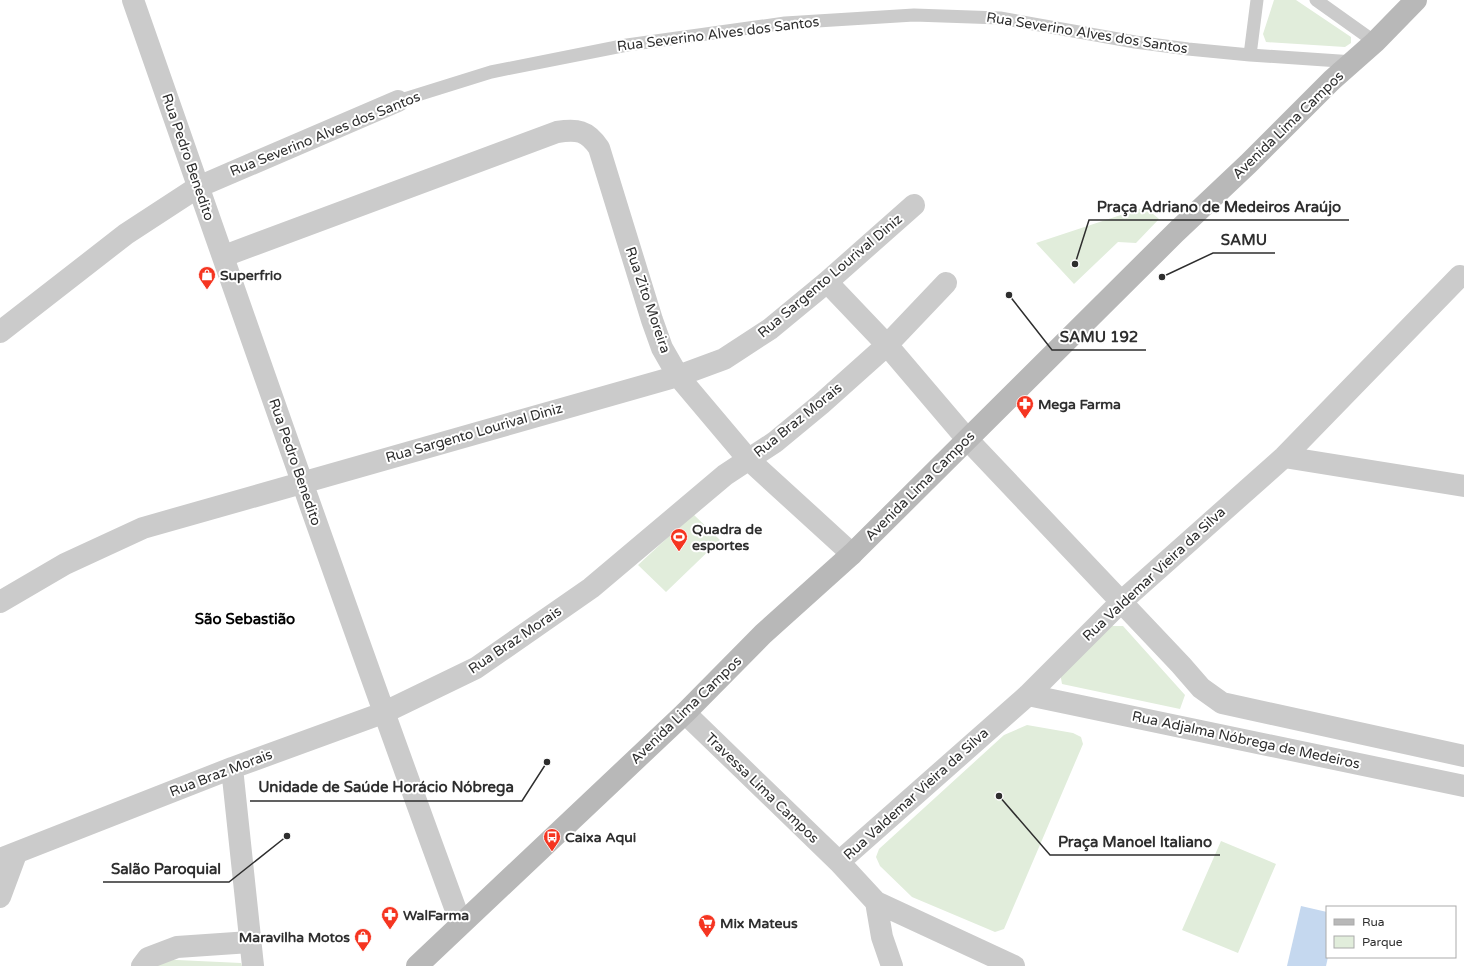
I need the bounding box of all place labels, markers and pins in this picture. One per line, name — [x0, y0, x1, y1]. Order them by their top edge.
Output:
callout: Praça Adriano de Medeiros Araújo — [1089, 193, 1349, 220]
callout: SAMU — [1213, 226, 1275, 253]
shop icon: Superfrio — [197, 265, 217, 290]
place label: Superfrio — [220, 267, 282, 284]
callout: SAMU 192 — [1052, 323, 1146, 350]
pharmacy icon: Mega Farma — [1015, 394, 1035, 419]
place label: Mega Farma — [1038, 396, 1121, 413]
place label: Quadra de esportes — [692, 521, 762, 554]
sports icon: Quadra de esportes — [669, 527, 689, 552]
callout: Unidade de Saúde Horácio Nóbrega — [250, 774, 522, 801]
bus stop icon: Caixa Aqui — [542, 827, 562, 852]
callout: Praça Manoel Italiano — [1050, 828, 1220, 855]
place label: Caixa Aqui — [565, 829, 636, 846]
callout: Salão Paroquial — [103, 855, 229, 882]
pharmacy icon: WalFarma — [380, 905, 400, 930]
place label: WalFarma — [403, 907, 469, 924]
supermarket icon: Mix Mateus — [697, 913, 717, 938]
place label: Mix Mateus — [720, 915, 798, 932]
shop icon: Maravilha Motos — [353, 927, 373, 952]
place label: Maravilha Motos — [239, 929, 350, 946]

